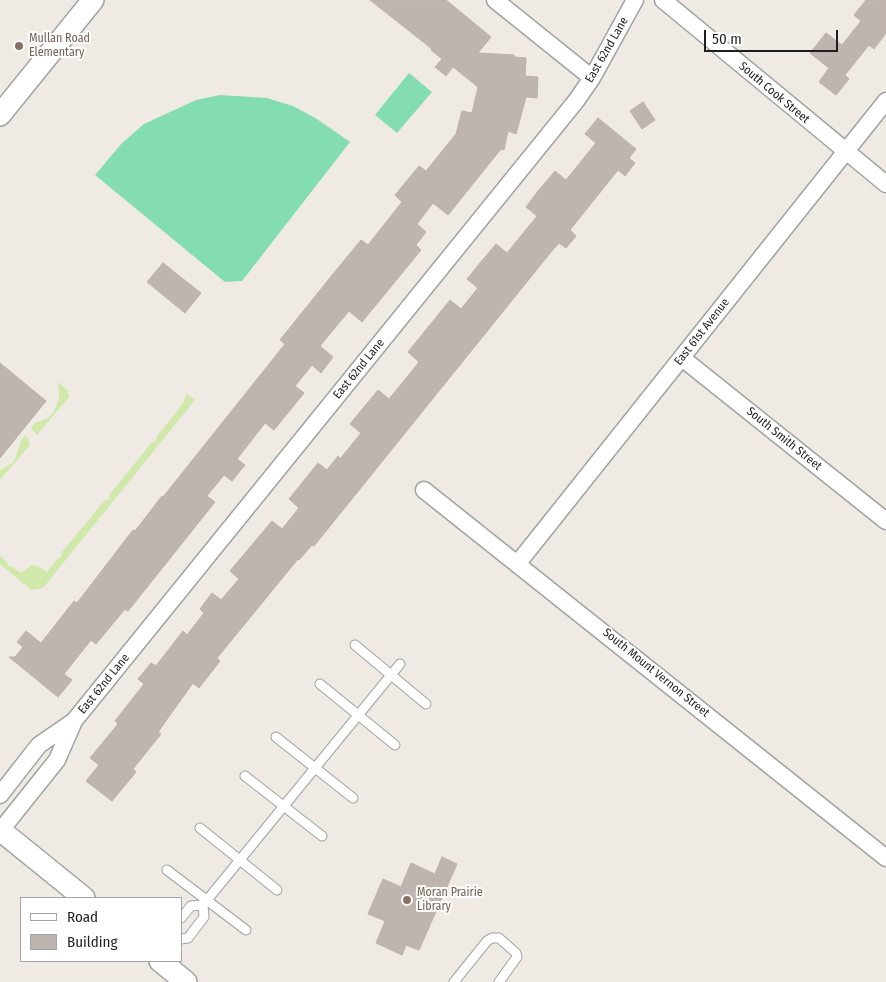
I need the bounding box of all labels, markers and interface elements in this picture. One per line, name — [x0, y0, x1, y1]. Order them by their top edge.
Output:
street label: East 62nd Lane — [582, 15, 632, 85]
scale bar — [706, 20, 840, 52]
text: 50 m — [712, 30, 742, 48]
place label: Mullan Road Elementary — [29, 32, 90, 60]
marker: Mullan Road Elementary — [13, 40, 25, 52]
street label: South Cook Street — [736, 59, 812, 127]
street label: East 61st Avenue — [671, 296, 733, 368]
street label: East 62nd Lane — [330, 336, 388, 402]
street label: South Smith Street — [744, 404, 824, 474]
street label: South Mount Vernon Street — [600, 626, 712, 720]
street label: East 62nd Lane — [75, 651, 133, 717]
place label: Moran Prairie Library — [417, 886, 483, 914]
marker: Moran Prairie Library — [401, 894, 413, 906]
legend — [20, 897, 182, 962]
text: Road — [67, 908, 98, 926]
text: Building — [67, 933, 118, 951]

